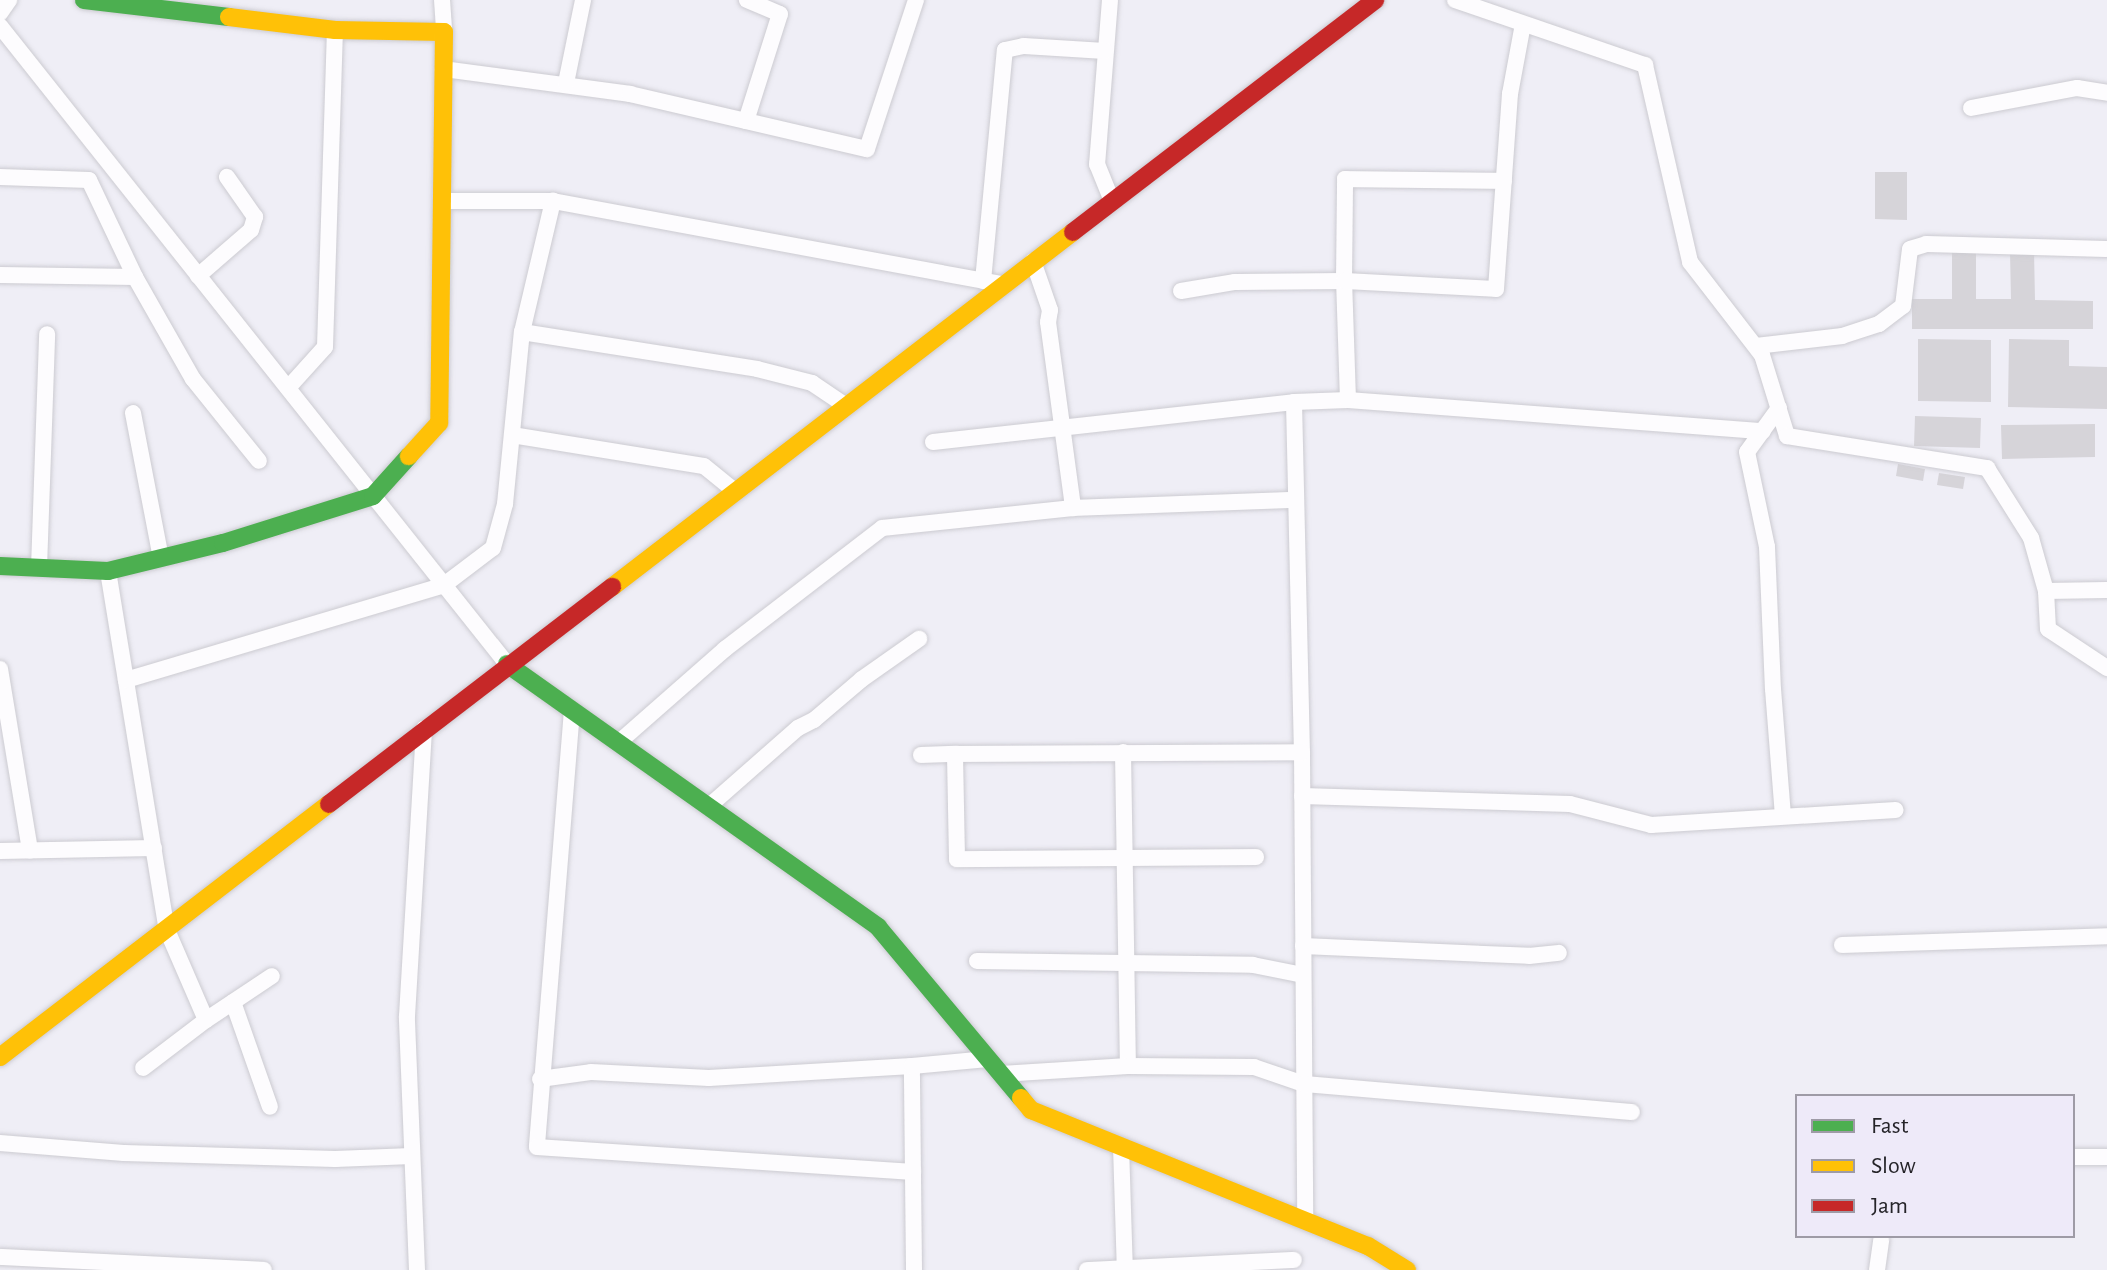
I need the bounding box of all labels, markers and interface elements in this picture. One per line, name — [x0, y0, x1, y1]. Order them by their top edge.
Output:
legend — [1795, 1094, 2075, 1238]
text: Fast — [1871, 1114, 1908, 1138]
text: Slow — [1871, 1154, 1916, 1178]
text: Jam — [1871, 1194, 1908, 1218]

